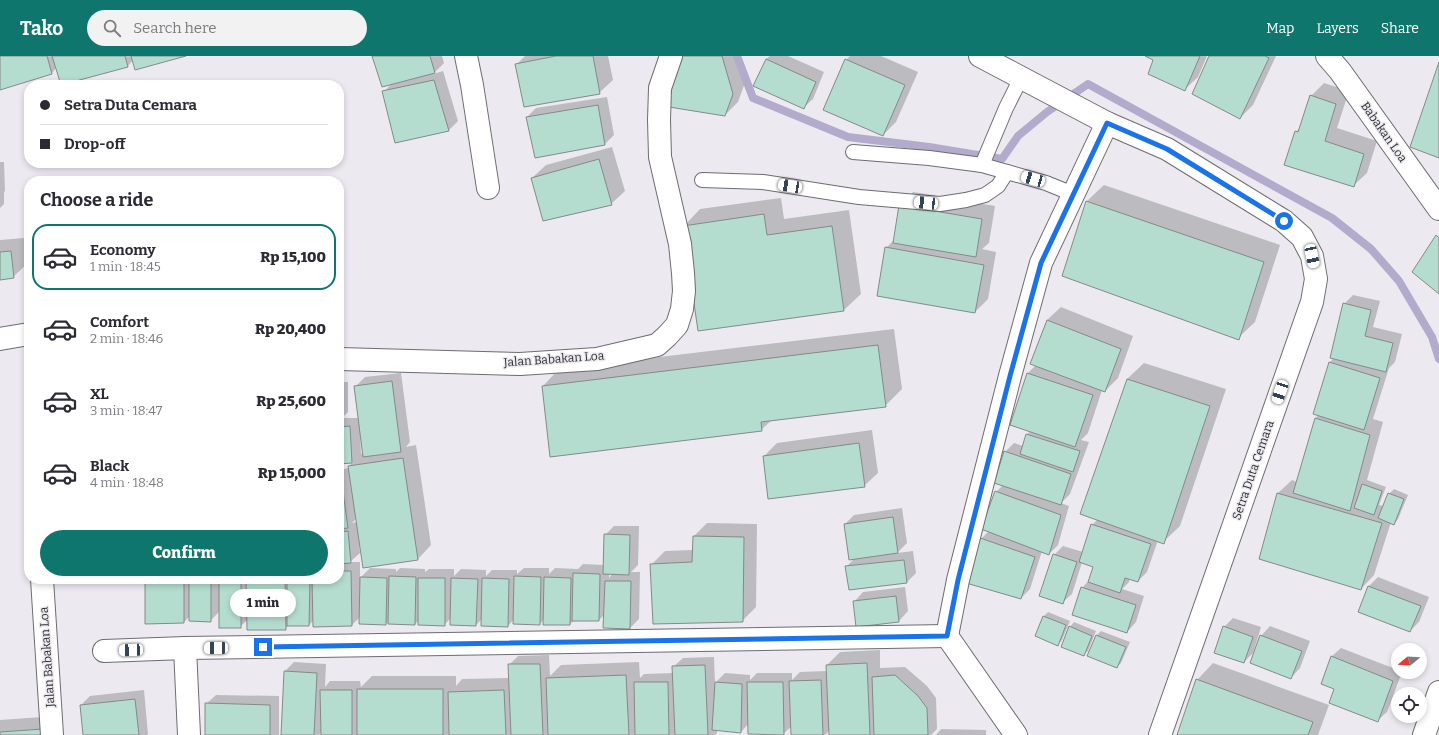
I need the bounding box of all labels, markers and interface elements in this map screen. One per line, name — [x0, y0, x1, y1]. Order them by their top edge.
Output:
search box — [87, 10, 367, 46]
text: Tako — [20, 17, 63, 40]
icon: search — [101, 17, 123, 39]
text: Search here — [133, 19, 217, 37]
text: Map — [1266, 20, 1294, 37]
text: Layers — [1316, 20, 1359, 37]
text: Share — [1381, 20, 1419, 37]
text: Setra Duta Cemara — [64, 96, 197, 114]
street label: Babakan Loa — [1358, 99, 1410, 165]
text: Drop-off — [64, 135, 125, 153]
car — [1020, 170, 1046, 188]
car — [777, 178, 803, 194]
text: Choose a ride — [40, 189, 153, 211]
car — [913, 196, 939, 210]
route start — [1275, 212, 1293, 230]
icon: car — [42, 239, 78, 275]
text: Economy — [90, 241, 156, 259]
car — [1304, 243, 1320, 269]
text: Rp 15,100 — [260, 248, 326, 266]
text: 1 min · 18:45 — [90, 259, 161, 274]
icon: car — [42, 311, 78, 347]
text: Comfort — [90, 313, 149, 331]
text: Rp 20,400 — [255, 320, 326, 338]
text: 2 min · 18:46 — [90, 331, 163, 346]
street label: Jalan Babakan Loa — [502, 348, 605, 370]
car — [1270, 379, 1290, 405]
icon: car — [42, 383, 78, 419]
text: XL — [90, 385, 109, 403]
text: Rp 25,600 — [256, 392, 326, 410]
text: 3 min · 18:47 — [90, 403, 162, 418]
street label: Setra Duta Cemara — [1229, 418, 1277, 522]
icon: car — [42, 455, 78, 491]
text: Black — [90, 457, 129, 475]
text: Rp 15,000 — [258, 464, 326, 482]
text: 4 min · 18:48 — [90, 475, 164, 490]
button: Confirm — [40, 530, 328, 576]
callout: 1 min — [230, 589, 296, 617]
text: 1 min — [246, 595, 280, 610]
street label: Jalan Babakan Loa — [36, 606, 58, 709]
route end — [254, 638, 272, 656]
car — [204, 642, 228, 654]
north arrow — [1391, 643, 1427, 679]
map controls — [1391, 643, 1427, 723]
car — [119, 644, 143, 656]
button: locate — [1391, 687, 1427, 723]

